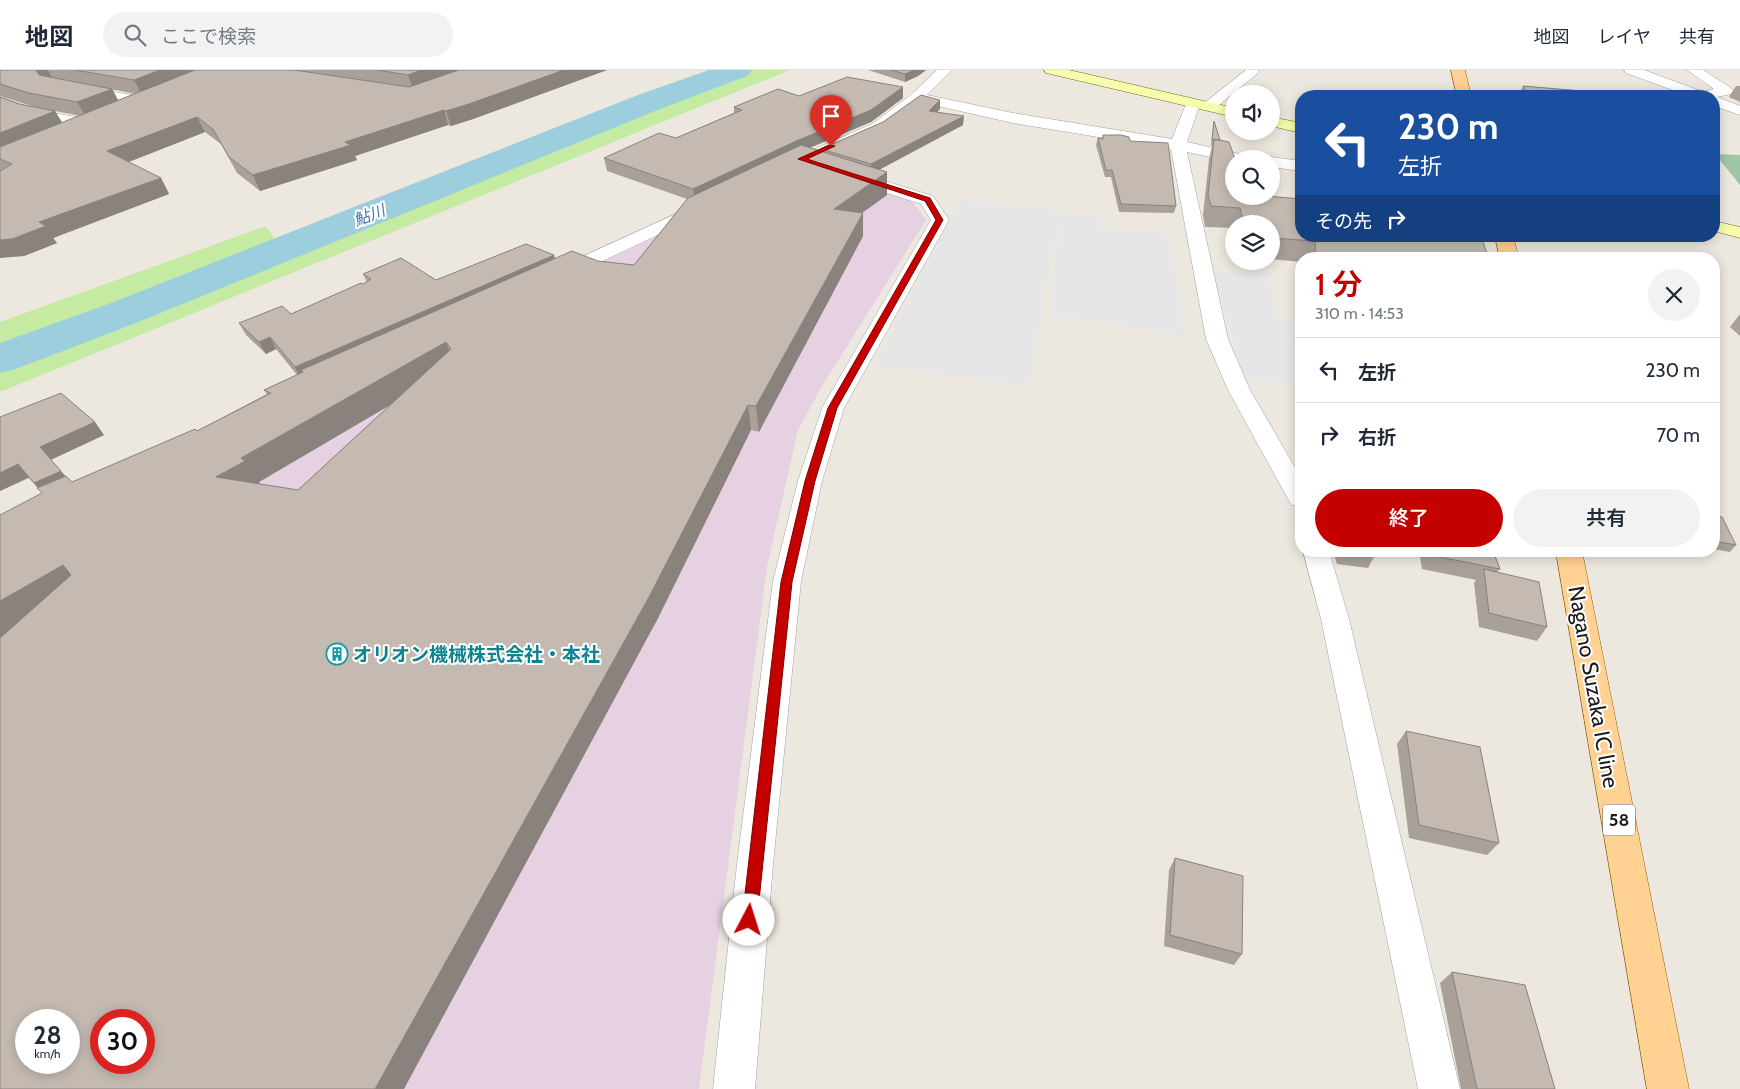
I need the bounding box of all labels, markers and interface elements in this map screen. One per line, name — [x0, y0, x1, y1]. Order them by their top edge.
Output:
search box — [103, 12, 453, 57]
icon: search — [121, 21, 149, 49]
text: 地図 — [25, 22, 73, 51]
text: ここで検索 — [161, 25, 256, 48]
text: 地図 — [1534, 26, 1570, 48]
text: レイヤ — [1598, 26, 1651, 48]
text: 共有 — [1679, 26, 1715, 48]
map controls — [1225, 85, 1280, 270]
button: sound — [1225, 85, 1280, 140]
pin — [810, 95, 852, 146]
icon: arrive — [817, 102, 845, 130]
text: 230 m — [1398, 105, 1498, 148]
icon: left — [1315, 110, 1380, 175]
button: search — [1225, 150, 1280, 205]
text: 左折 — [1398, 153, 1442, 180]
water label: 鮎川 — [351, 200, 389, 230]
icon: right — [1382, 205, 1410, 233]
text: その先 — [1315, 210, 1372, 233]
button: layers — [1225, 215, 1280, 270]
text: 1 分 — [1315, 266, 1362, 303]
button: close — [1648, 269, 1700, 321]
text: 310 m · 14:53 — [1315, 304, 1404, 323]
icon: left — [1315, 356, 1343, 384]
text: 230 m — [1646, 359, 1700, 382]
text: 左折 — [1358, 361, 1396, 384]
icon: right — [1315, 421, 1343, 449]
text: 70 m — [1656, 424, 1700, 447]
text: 右折 — [1358, 426, 1396, 449]
button: 終了 — [1315, 489, 1503, 547]
button: 共有 — [1513, 489, 1700, 547]
street label: Nagano Suzaka IC line — [1562, 584, 1625, 790]
building icon: オリオン機械株式会社・本社 — [325, 642, 349, 666]
place label: オリオン機械株式会社・本社 — [353, 643, 600, 666]
road number: 58 — [1603, 804, 1635, 836]
position arrow — [722, 893, 774, 945]
speed limit sign: 30 — [90, 1009, 155, 1074]
text: 28 — [33, 1020, 62, 1050]
text: km/h — [34, 1046, 61, 1061]

